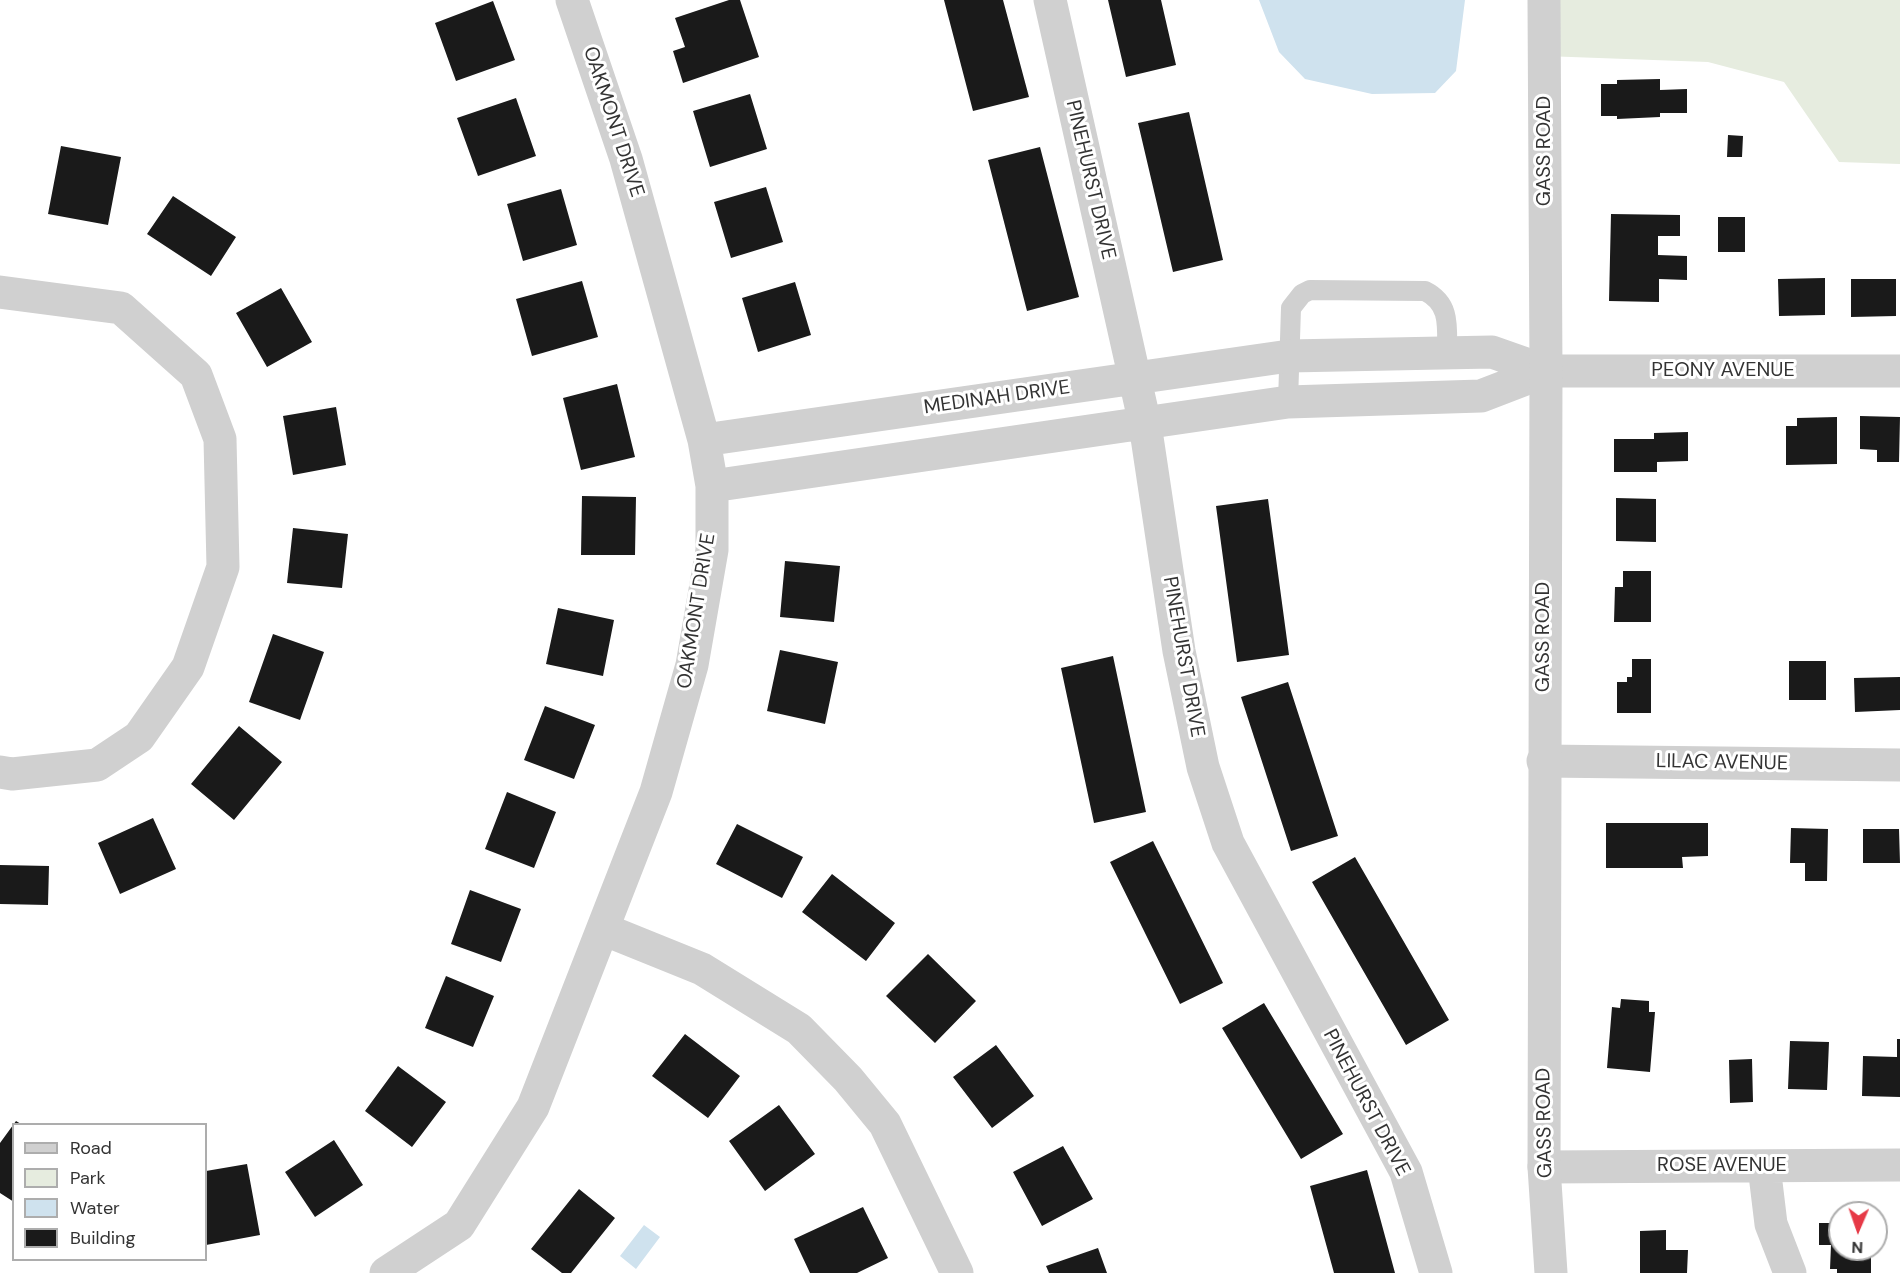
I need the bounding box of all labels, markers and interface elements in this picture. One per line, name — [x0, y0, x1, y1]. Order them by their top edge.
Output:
street label: OAKMONT DRIVE — [577, 44, 649, 200]
street label: GASS ROAD — [1533, 96, 1557, 206]
street label: PINEHURST DRIVE — [1060, 98, 1120, 262]
street label: PEONY AVENUE — [1651, 359, 1795, 383]
street label: MEDINAH DRIVE — [922, 376, 1072, 420]
street label: OAKMONT DRIVE — [673, 532, 721, 690]
street label: PINEHURST DRIVE — [1157, 575, 1209, 739]
street label: GASS ROAD — [1532, 582, 1556, 692]
street label: LILAC AVENUE — [1656, 750, 1788, 776]
street label: PINEHURST DRIVE — [1317, 1025, 1415, 1181]
street label: GASS ROAD — [1532, 1068, 1558, 1178]
legend — [12, 1123, 207, 1261]
text: Road — [70, 1136, 112, 1160]
street label: ROSE AVENUE — [1657, 1154, 1787, 1178]
text: Park — [70, 1166, 106, 1190]
text: Water — [70, 1196, 120, 1220]
north arrow — [1828, 1201, 1888, 1261]
text: Building — [70, 1226, 135, 1250]
text: N — [1851, 1237, 1864, 1258]

